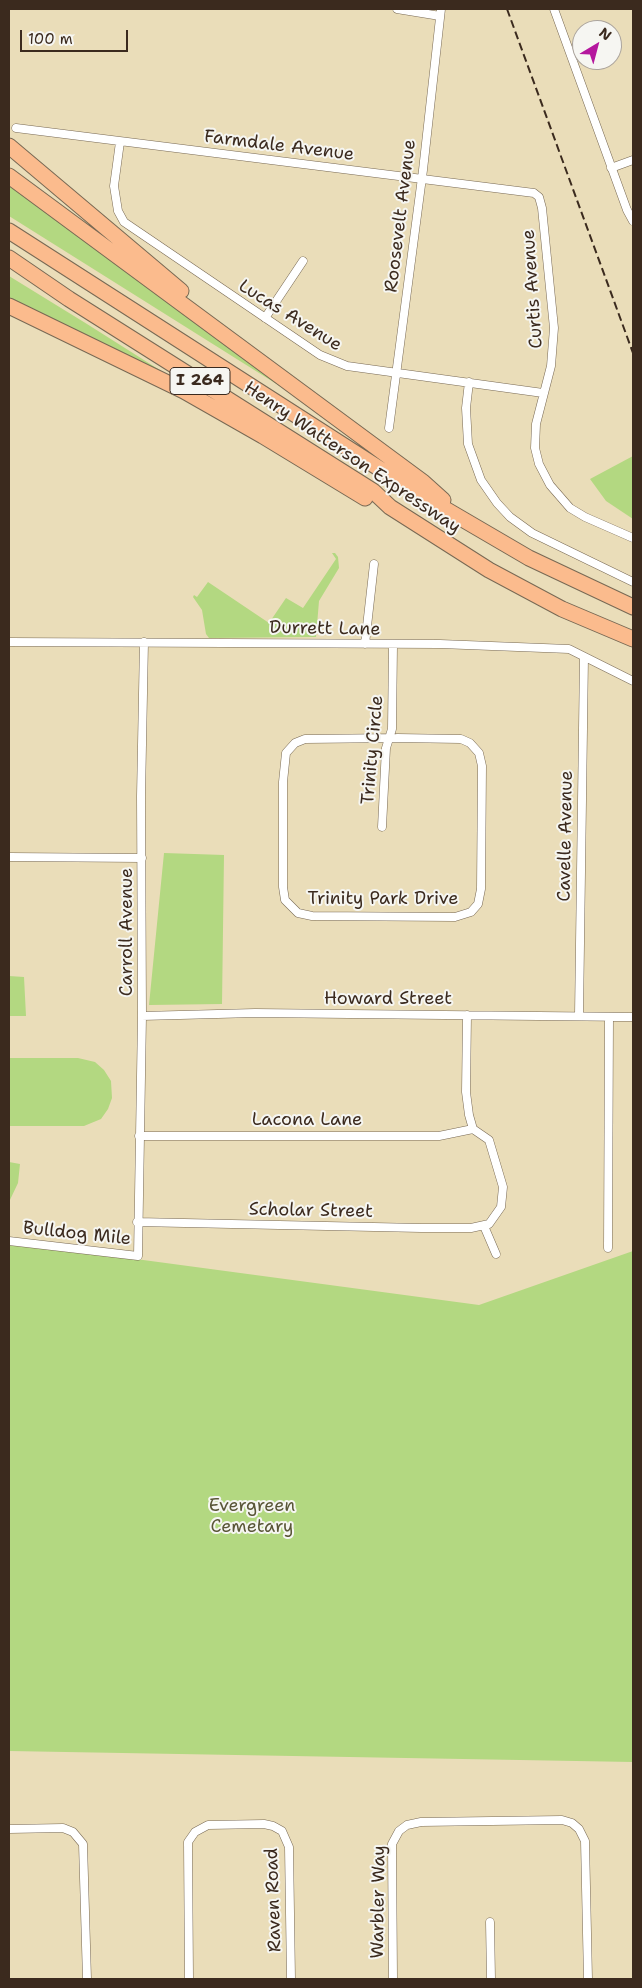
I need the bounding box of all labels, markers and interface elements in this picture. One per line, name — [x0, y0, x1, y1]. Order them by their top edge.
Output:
scale bar — [22, 20, 130, 52]
north arrow — [572, 20, 622, 70]
text: N — [596, 23, 615, 44]
text: 100 m — [28, 29, 73, 49]
street label: Farmdale Avenue — [203, 126, 355, 166]
street label: Roosevelt Avenue — [381, 138, 421, 294]
street label: Curtis Avenue — [518, 229, 548, 349]
street label: Lucas Avenue — [234, 276, 346, 356]
road number: I 264 — [170, 368, 230, 394]
street label: Henry Watterson Expressway — [240, 377, 464, 539]
street label: Durrett Lane — [269, 617, 381, 641]
street label: Trinity Circle — [357, 695, 389, 805]
street label: Cavelle Avenue — [554, 770, 578, 902]
street label: Carroll Avenue — [116, 868, 138, 996]
street label: Trinity Park Drive — [308, 888, 458, 910]
street label: Howard Street — [324, 988, 452, 1010]
street label: Lacona Lane — [252, 1109, 362, 1131]
street label: Scholar Street — [249, 1199, 373, 1223]
street label: Bulldog Mile — [22, 1218, 132, 1250]
park label: Evergreen Cemetary — [209, 1495, 295, 1538]
street label: Warbler Way — [367, 1845, 391, 1959]
street label: Raven Road — [261, 1848, 287, 1952]

